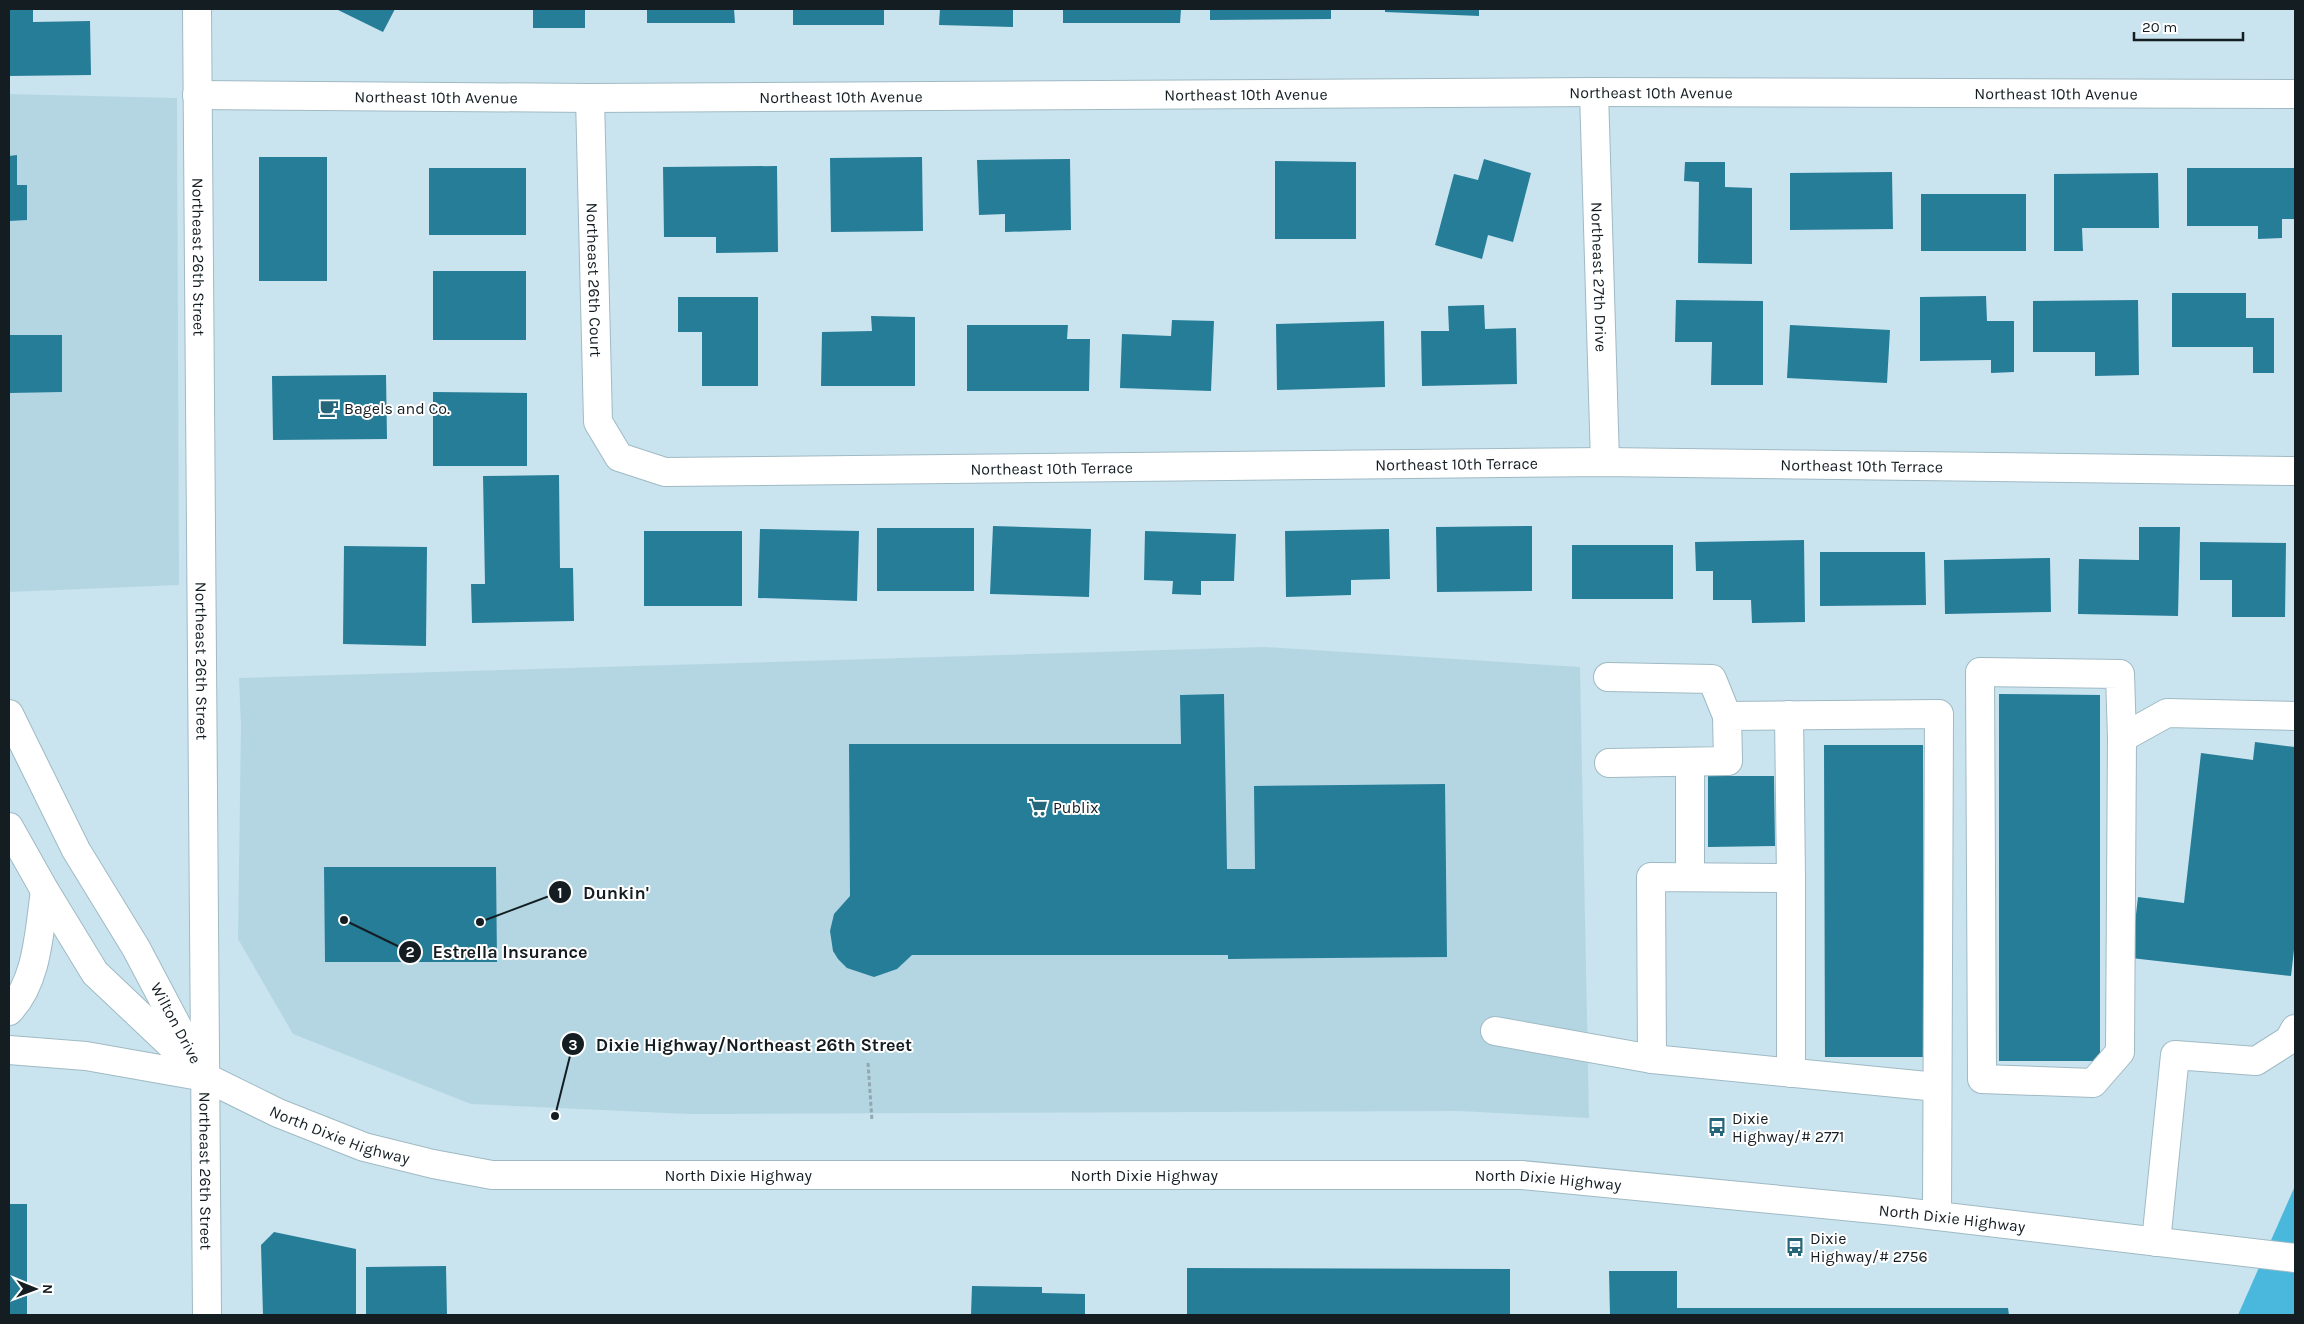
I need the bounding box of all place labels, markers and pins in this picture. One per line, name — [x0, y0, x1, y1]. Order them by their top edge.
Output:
cafe icon: Bagels and Co. — [318, 397, 340, 419]
place label: Bagels and Co. — [344, 399, 450, 418]
supermarket icon: Publix — [1027, 796, 1049, 818]
place label: Publix — [1053, 798, 1098, 817]
callout: Dunkin' — [548, 876, 659, 909]
callout: Estrella Insurance — [398, 935, 598, 968]
callout: Dixie Highway/Northeast 26th Street — [561, 1028, 922, 1061]
place label: Dixie Highway/# 2771 — [1732, 1109, 1844, 1146]
bus stop icon: Dixie Highway/# 2771 — [1706, 1116, 1728, 1138]
place label: Dixie Highway/# 2756 — [1810, 1229, 1928, 1266]
bus stop icon: Dixie Highway/# 2756 — [1784, 1236, 1806, 1258]

